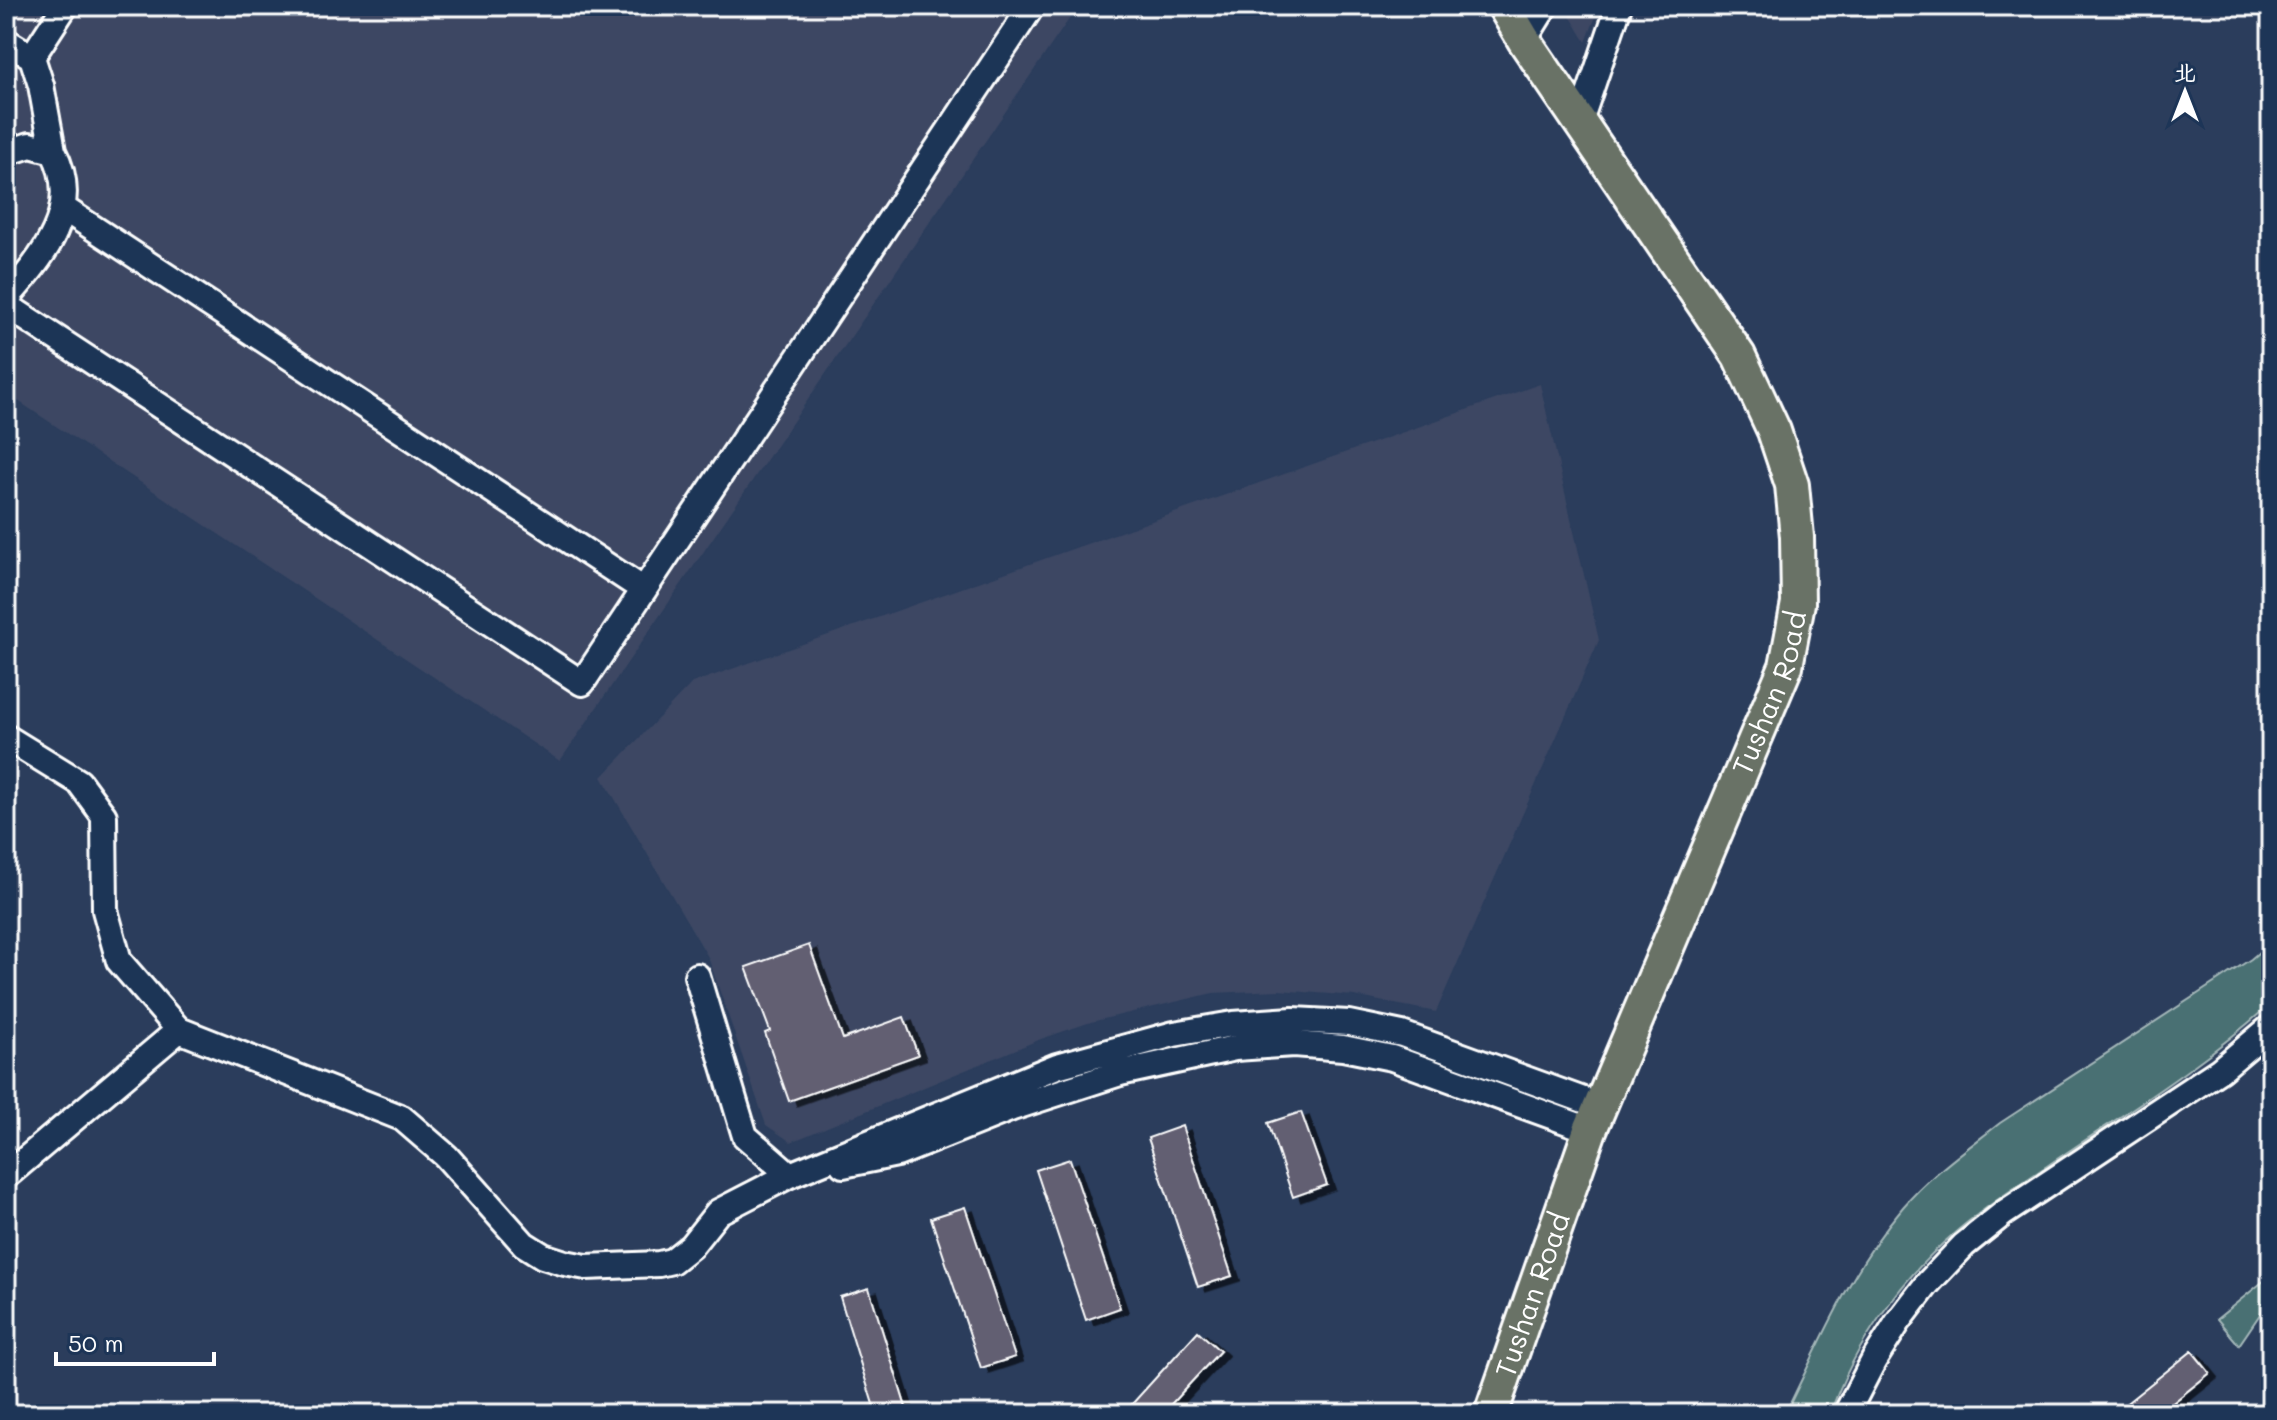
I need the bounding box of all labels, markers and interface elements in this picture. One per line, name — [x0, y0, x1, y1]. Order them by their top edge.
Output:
north arrow — [2145, 52, 2225, 132]
text: 北 — [2174, 57, 2196, 86]
street label: Tushan Road — [1723, 608, 1813, 780]
street label: Tushan Road — [1486, 1208, 1577, 1382]
scale bar — [56, 1316, 214, 1366]
text: 50 m — [68, 1327, 124, 1358]

